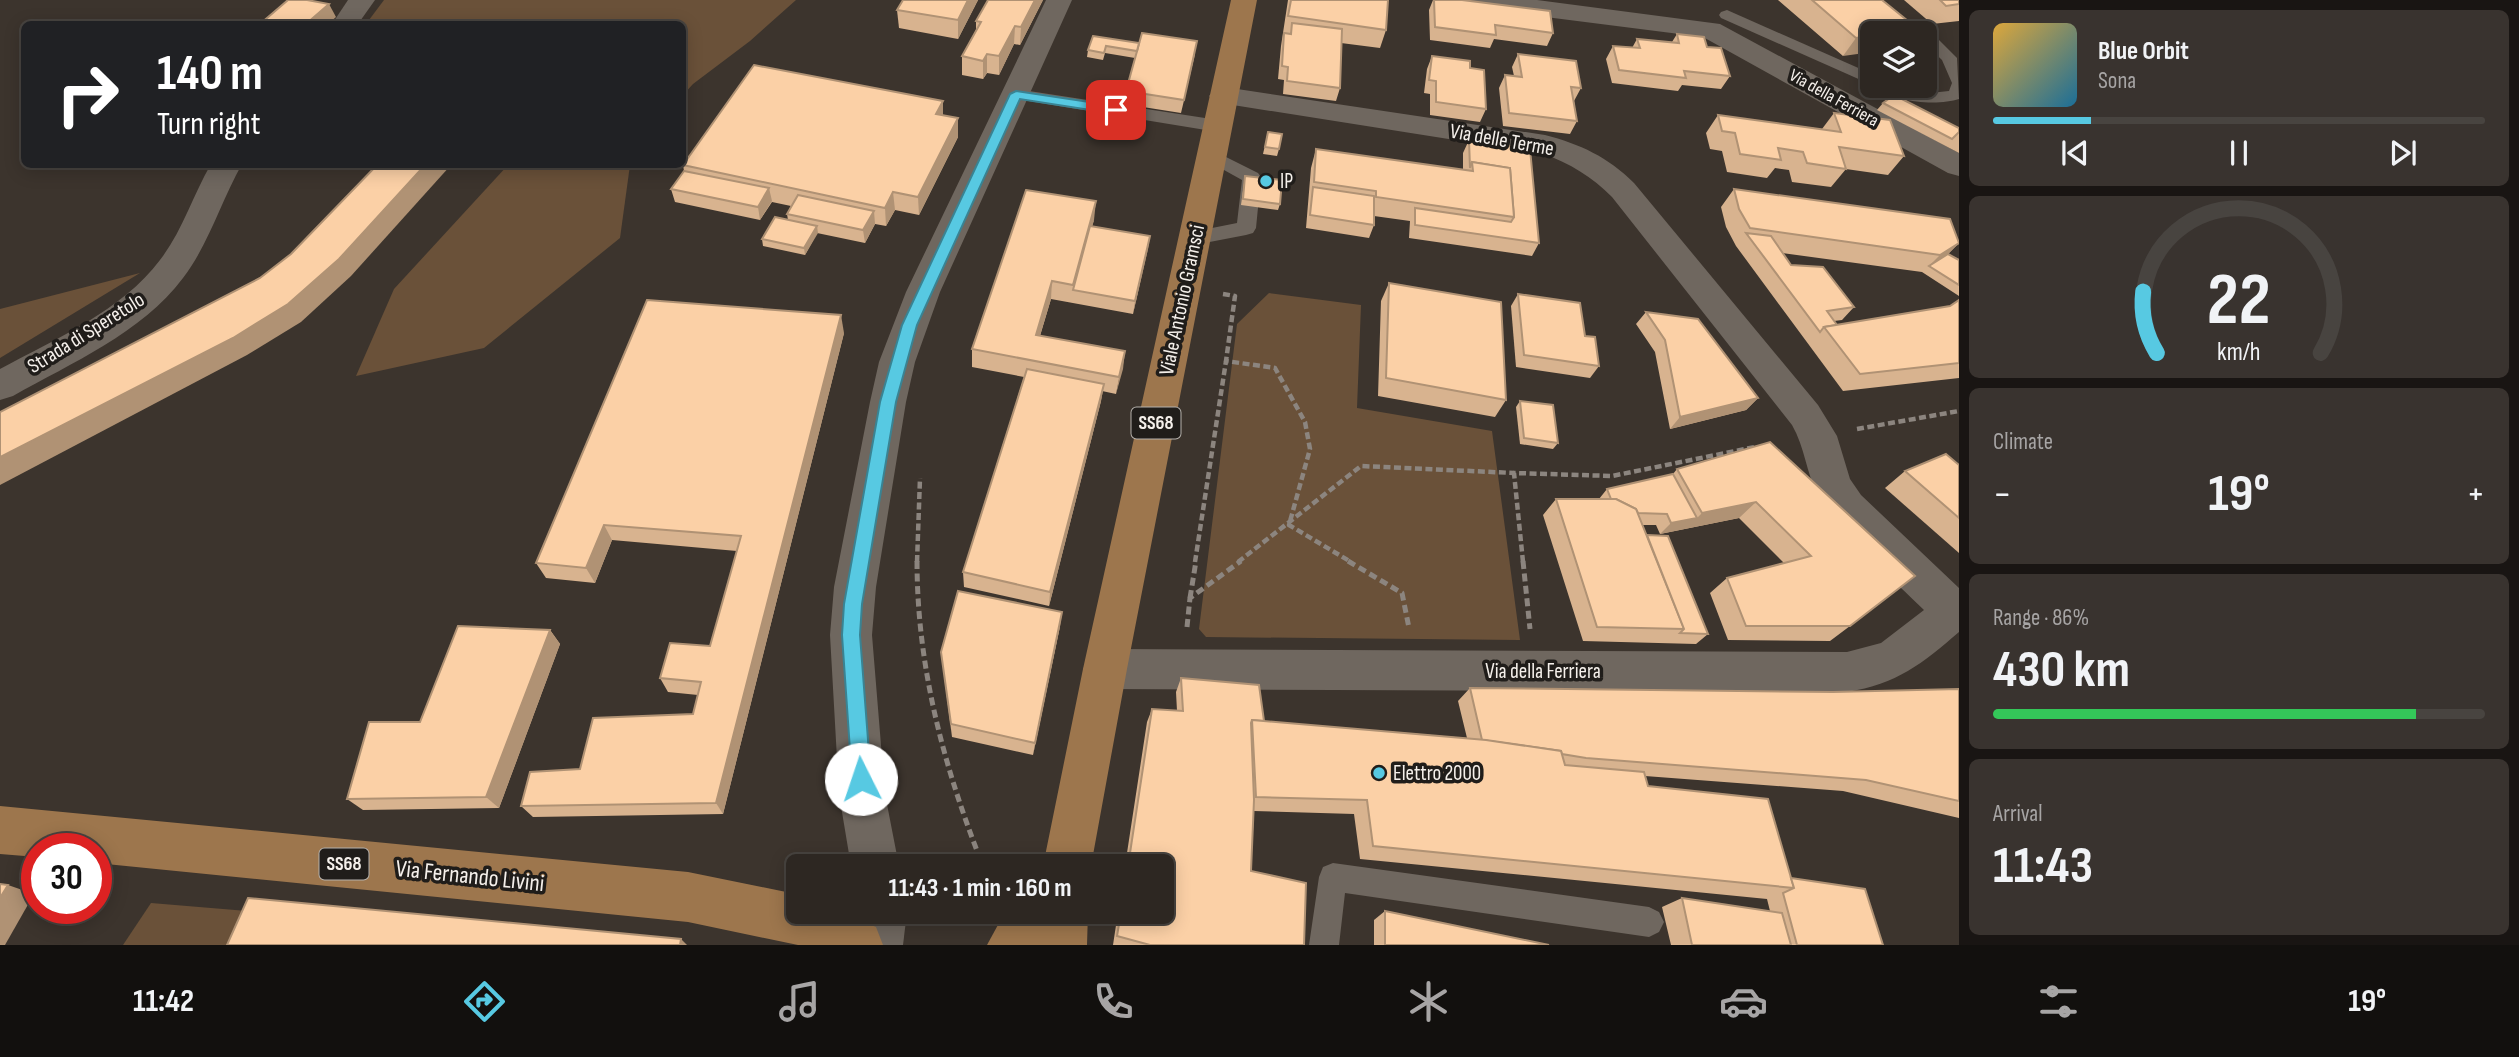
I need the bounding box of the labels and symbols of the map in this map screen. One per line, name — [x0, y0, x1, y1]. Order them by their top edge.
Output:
street label: Via della Ferriera — [1786, 65, 1882, 131]
pin — [1086, 80, 1146, 140]
street label: Via delle Terme — [1448, 119, 1556, 161]
place label: IP — [1280, 169, 1293, 194]
marker: IP — [1258, 173, 1274, 189]
street label: Viale Antonio Gramsci — [1154, 222, 1210, 378]
street label: Strada di Speretolo — [23, 287, 149, 379]
road number: SS68 — [1132, 408, 1180, 438]
street label: Via della Ferriera — [1485, 659, 1601, 684]
position arrow — [824, 742, 898, 816]
place label: Elettro 2000 — [1393, 761, 1481, 786]
marker: Elettro 2000 — [1371, 765, 1387, 781]
speed limit sign: 30 — [21, 833, 112, 924]
road number: SS68 — [320, 848, 368, 880]
street label: Via Fernando Livini — [394, 854, 546, 898]

